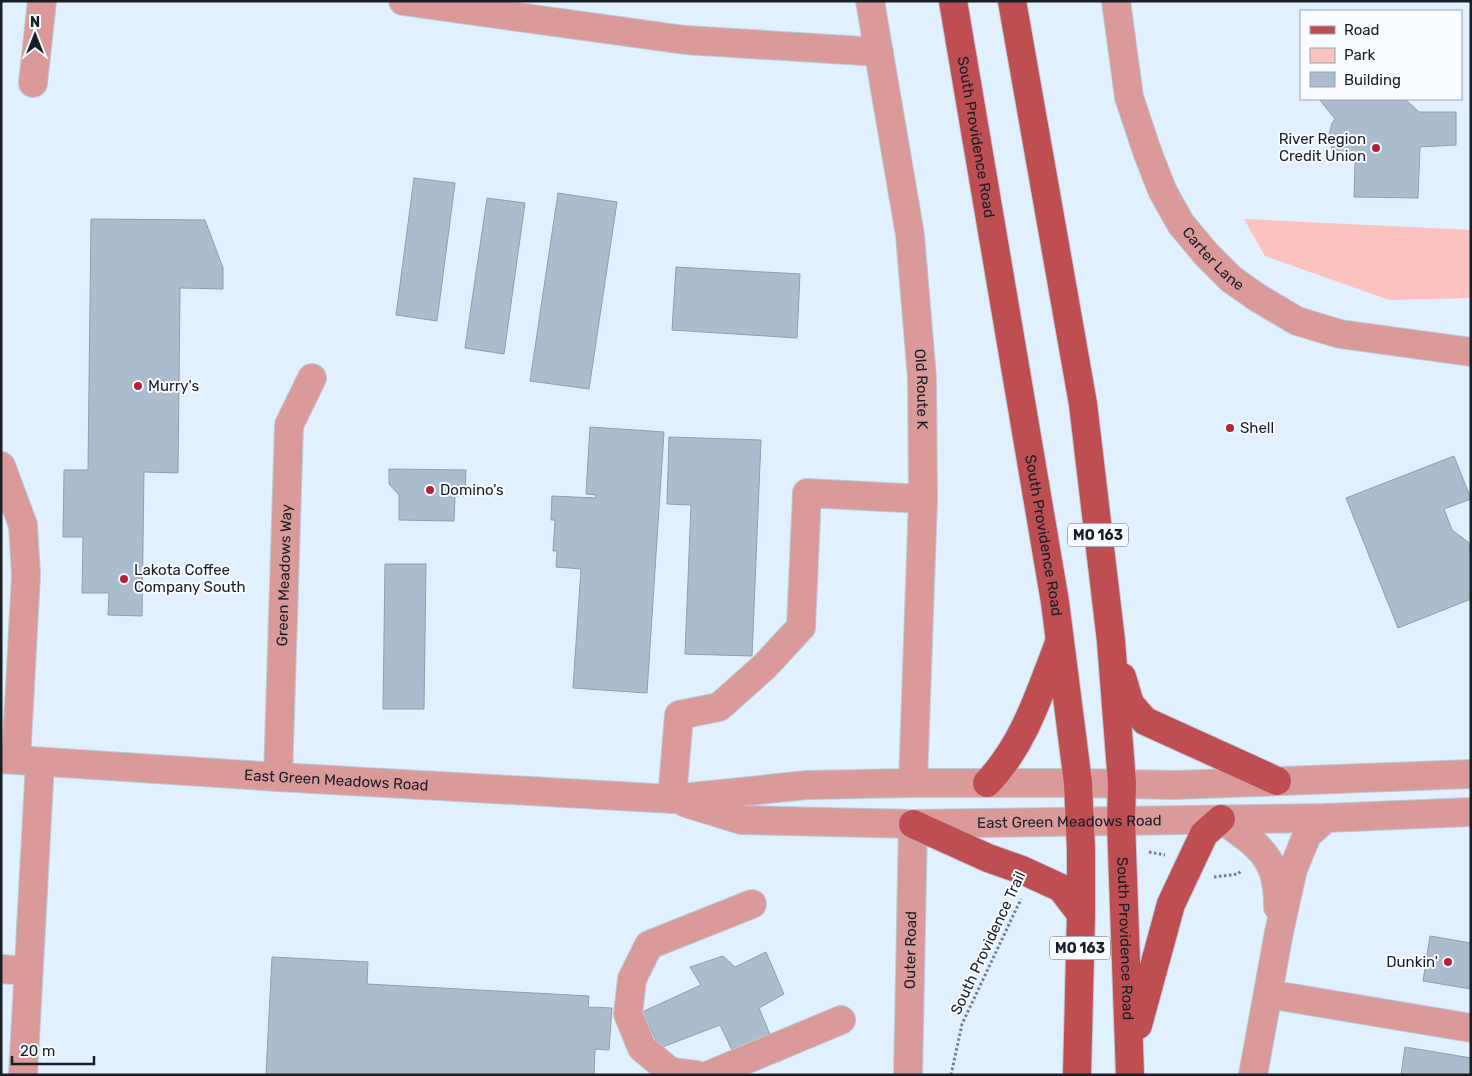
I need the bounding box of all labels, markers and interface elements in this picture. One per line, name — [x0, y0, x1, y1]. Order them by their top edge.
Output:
north arrow — [10, 10, 60, 60]
legend — [1300, 10, 1462, 100]
text: N — [30, 14, 40, 31]
text: Road — [1344, 21, 1380, 39]
text: Park — [1344, 46, 1375, 64]
street label: South Providence Road — [954, 55, 999, 219]
text: Building — [1344, 71, 1401, 89]
place label: River Region Credit Union — [1279, 130, 1366, 165]
marker: River Region Credit Union — [1370, 142, 1382, 154]
street label: Carter Lane — [1178, 223, 1248, 294]
street label: Old Route K — [911, 348, 931, 430]
place label: Murry's — [148, 377, 200, 395]
marker: Murry's — [132, 380, 144, 392]
place label: Shell — [1240, 419, 1274, 437]
marker: Shell — [1224, 422, 1236, 434]
street label: South Providence Road — [1021, 453, 1066, 617]
place label: Domino's — [440, 481, 504, 499]
marker: Domino's — [424, 484, 436, 496]
street label: Green Meadows Way — [273, 504, 296, 647]
road number: MO 163 — [1068, 524, 1128, 546]
place label: Lakota Coffee Company South — [134, 561, 246, 596]
marker: Lakota Coffee Company South — [118, 573, 130, 585]
street label: East Green Meadows Road — [244, 766, 429, 794]
street label: East Green Meadows Road — [977, 811, 1162, 832]
street label: South Providence Road — [1113, 857, 1137, 1021]
street label: South Providence Trail — [947, 868, 1029, 1018]
street label: Outer Road — [901, 911, 920, 989]
road number: MO 163 — [1050, 936, 1110, 960]
place label: Dunkin' — [1386, 953, 1438, 971]
marker: Dunkin' — [1442, 956, 1454, 968]
scale bar — [12, 1034, 95, 1066]
text: 20 m — [20, 1042, 55, 1060]

